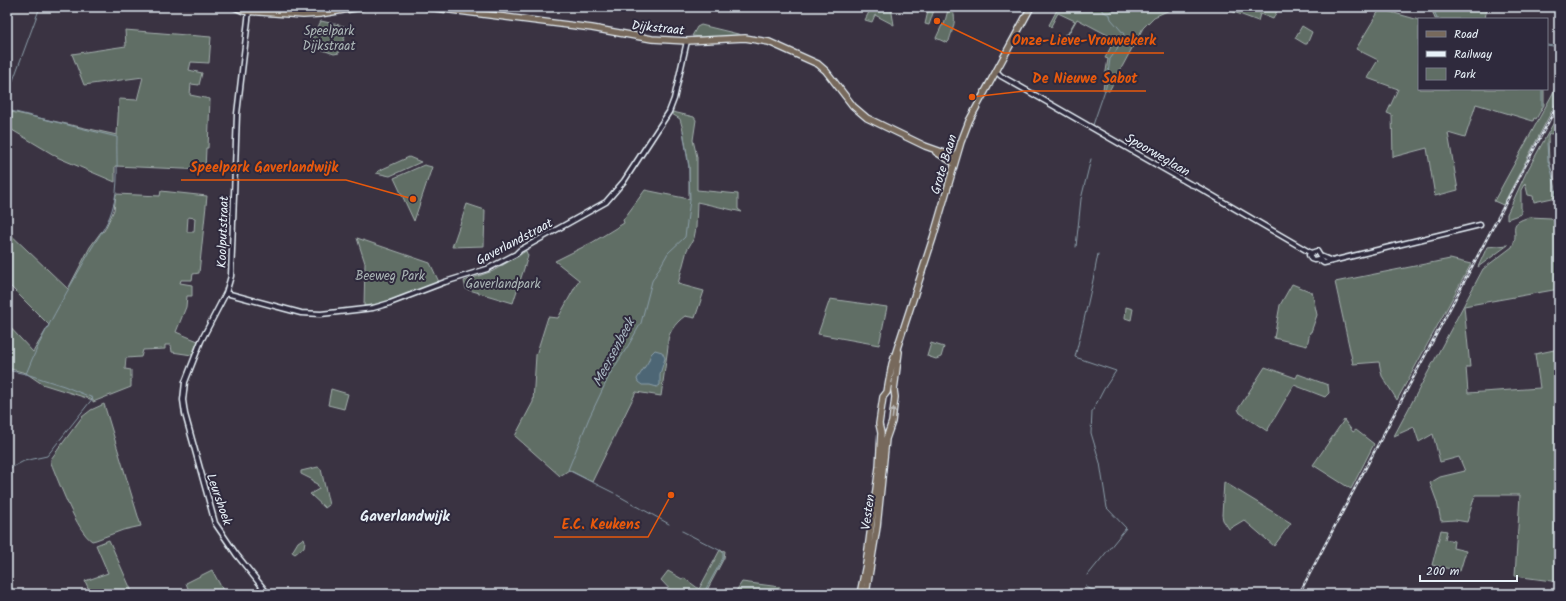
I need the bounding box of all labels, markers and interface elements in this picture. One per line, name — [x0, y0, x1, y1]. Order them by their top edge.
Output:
street label: Dijkstraat — [630, 15, 686, 42]
legend — [1418, 18, 1548, 90]
park label: Speelpark Dijkstraat — [303, 21, 356, 57]
text: Road — [1454, 25, 1479, 44]
callout: Onze-Lieve-Vrouwekerk — [1004, 27, 1164, 53]
text: Onze-Lieve-Vrouwekerk — [1012, 30, 1157, 52]
text: Railway — [1454, 45, 1492, 64]
callout: De Nieuwe Sabot — [1025, 65, 1146, 91]
text: Park — [1454, 65, 1476, 84]
text: De Nieuwe Sabot — [1032, 68, 1138, 90]
street label: Spoorweglaan — [1121, 128, 1194, 182]
street label: Grote Baan — [925, 132, 964, 197]
callout: Speelpark Gaverlandwijk — [181, 154, 346, 180]
text: Speelpark Gaverlandwijk — [190, 157, 339, 179]
street label: Koolputstraat — [212, 195, 235, 269]
street label: Gaverlandstraat — [472, 213, 558, 271]
park label: Beeweg Park — [355, 266, 426, 287]
park label: Gaverlandpark — [465, 274, 541, 295]
water label: Meersenbeek — [587, 312, 642, 391]
one-way arrow — [890, 407, 896, 419]
street label: Leurshoek — [200, 471, 238, 529]
street label: Vesten — [856, 493, 881, 532]
district label: Gaverlandwijk — [360, 505, 450, 529]
callout: E.C. Keukens — [554, 511, 648, 537]
text: E.C. Keukens — [562, 514, 641, 536]
scale bar — [1420, 557, 1517, 583]
text: 200 m — [1426, 562, 1460, 581]

